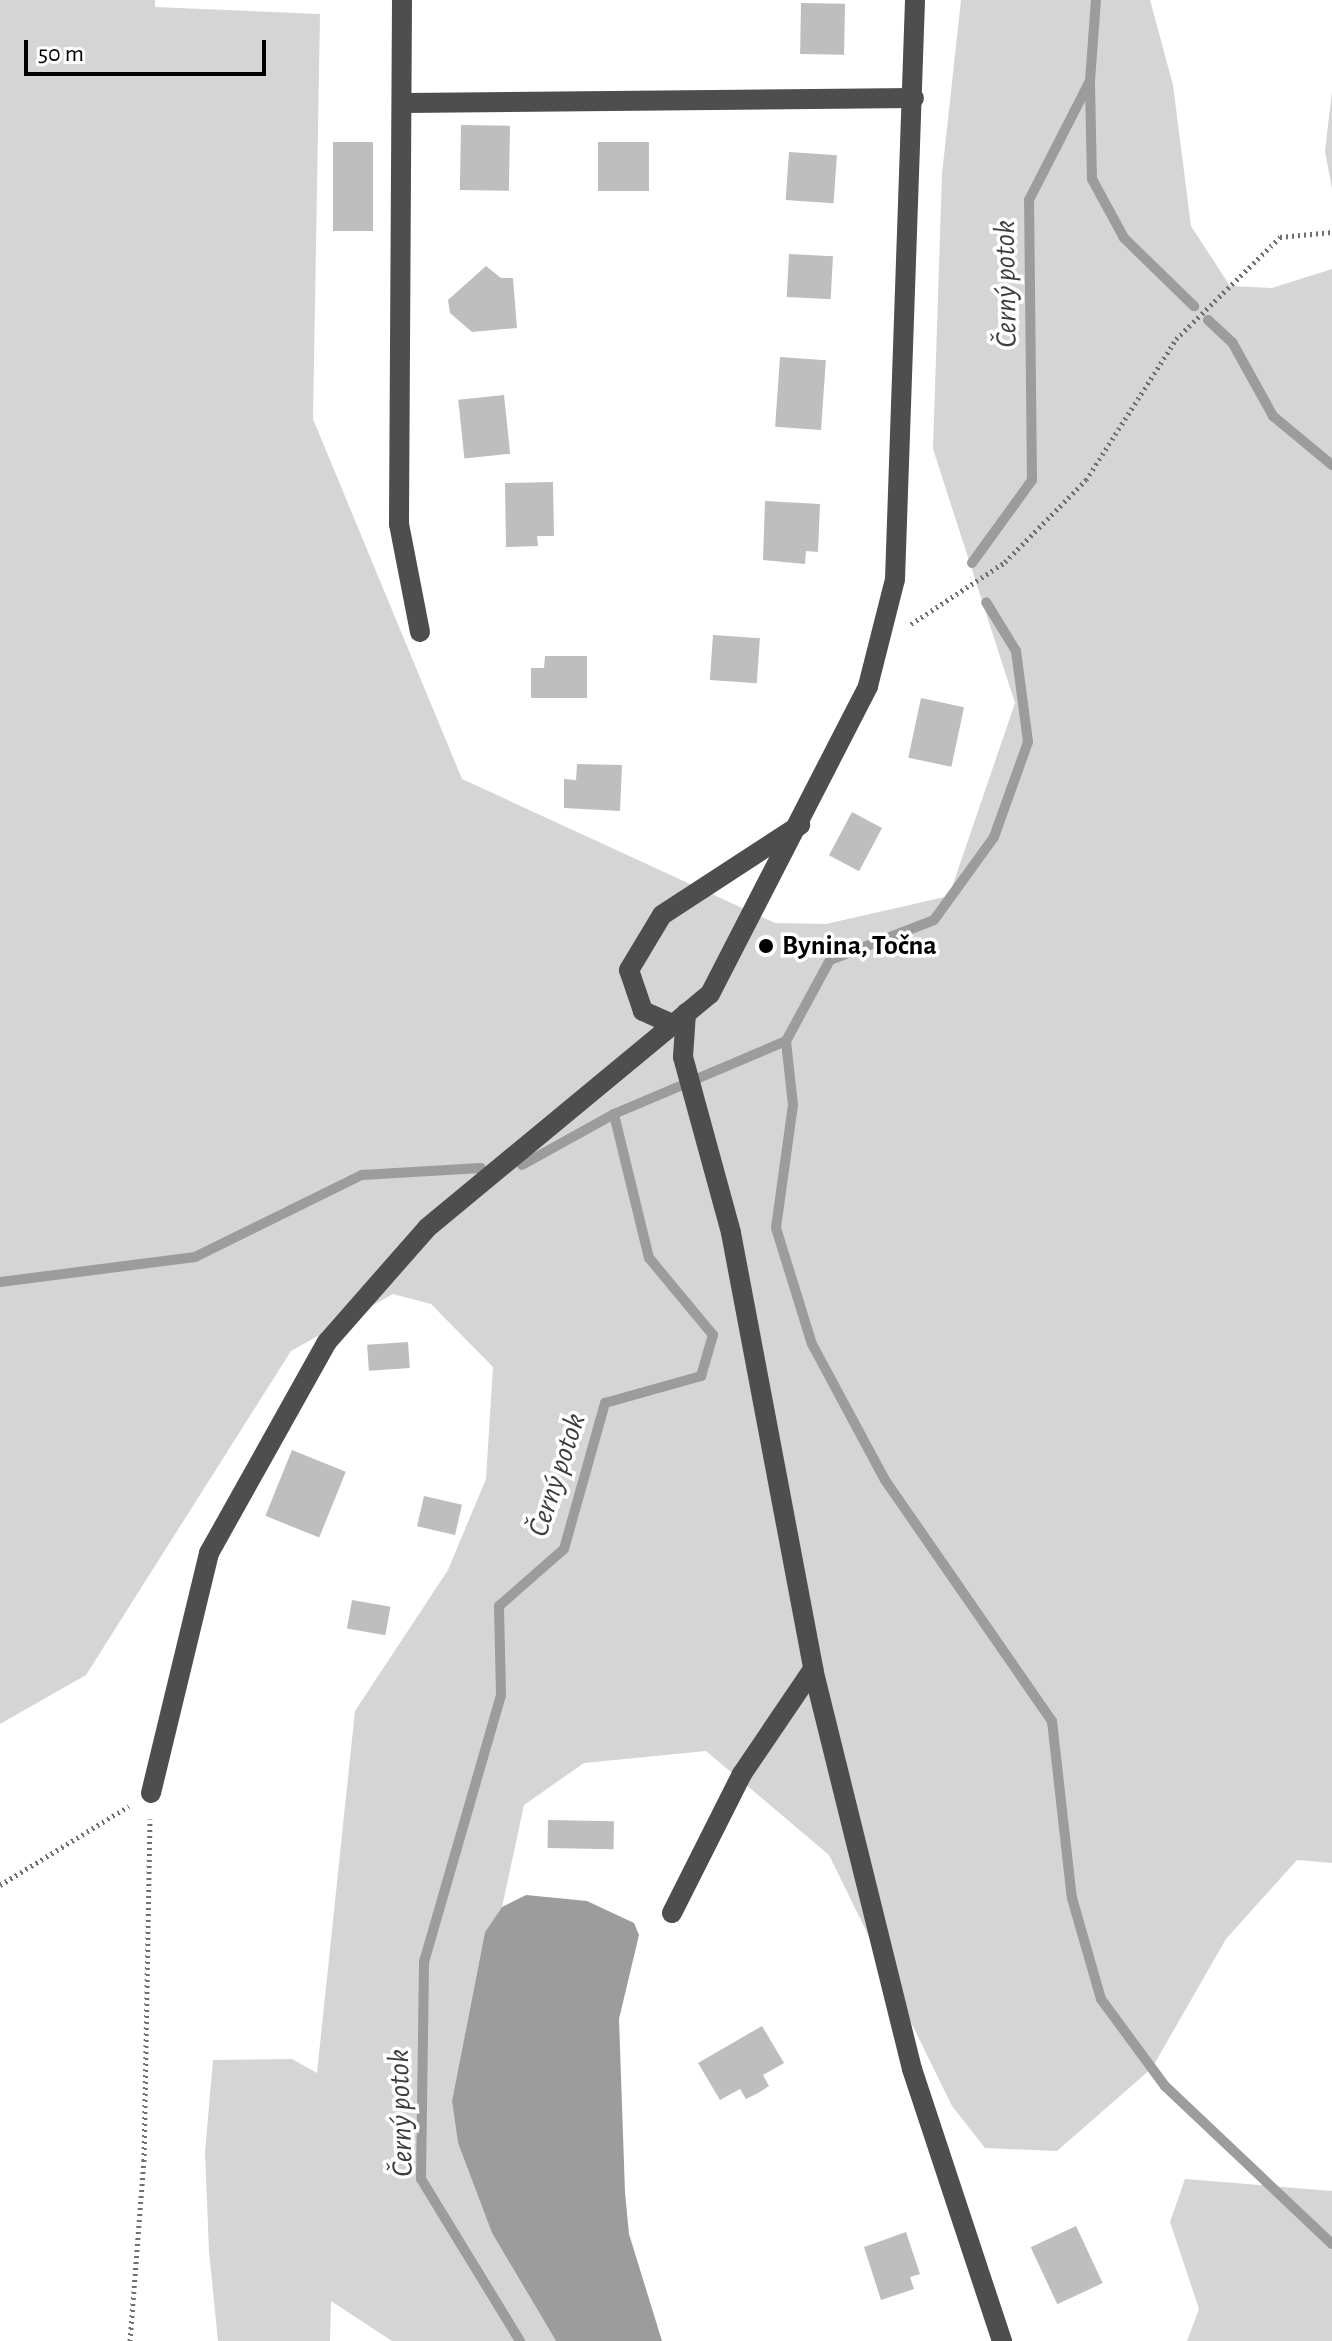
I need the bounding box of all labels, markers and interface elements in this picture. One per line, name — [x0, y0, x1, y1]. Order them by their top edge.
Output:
scale bar — [28, 24, 270, 74]
text: 50 m — [38, 42, 84, 66]
water label: Černý potok — [987, 220, 1025, 348]
place label: Bynina, Točna — [782, 929, 937, 963]
marker: Bynina, Točna — [757, 937, 775, 955]
water label: Černý potok — [520, 1409, 594, 1541]
water label: Černý potok — [381, 2049, 421, 2177]

